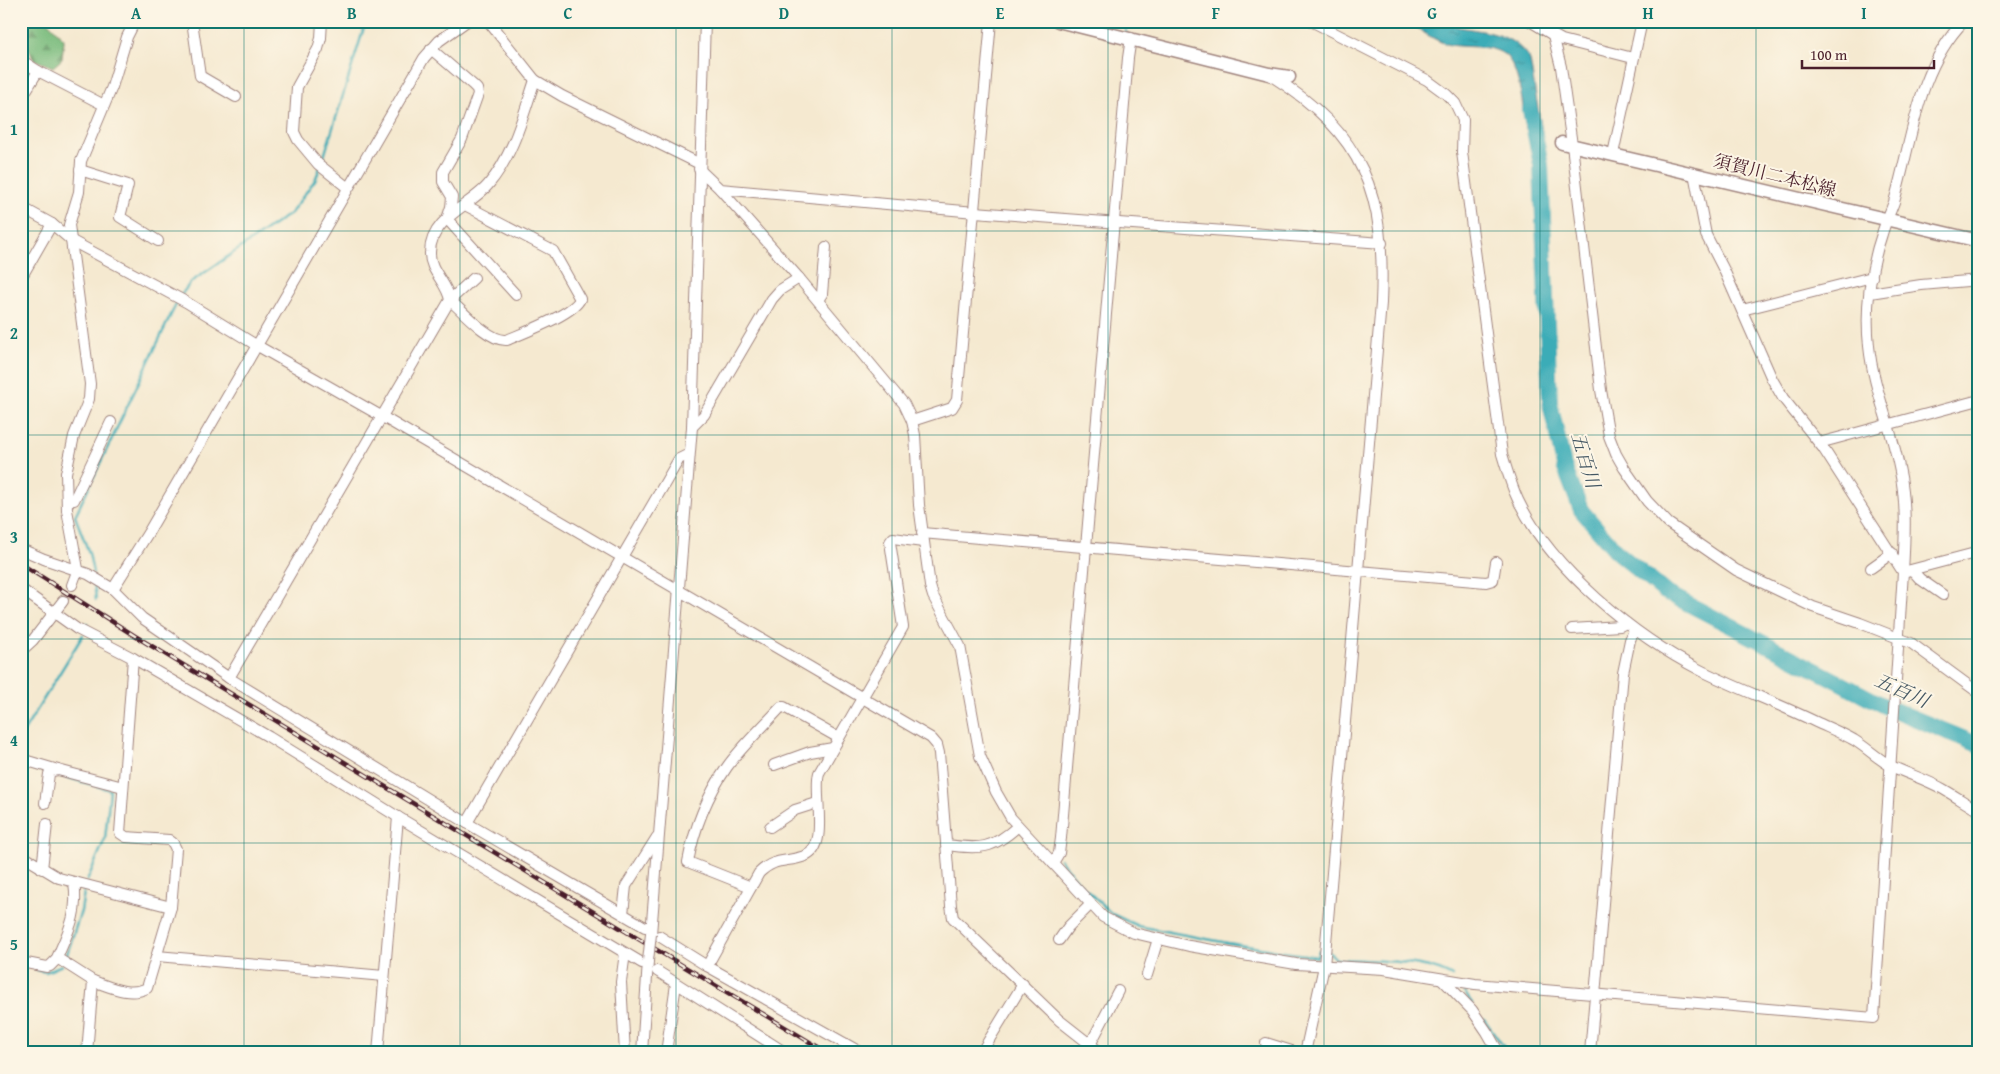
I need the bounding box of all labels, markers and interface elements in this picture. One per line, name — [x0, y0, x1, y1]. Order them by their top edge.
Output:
text: A — [131, 1, 142, 25]
text: B — [347, 1, 357, 25]
text: C — [563, 1, 573, 25]
text: D — [779, 1, 789, 25]
text: E — [996, 1, 1005, 25]
text: F — [1212, 1, 1220, 25]
text: G — [1427, 1, 1437, 25]
text: H — [1642, 1, 1654, 25]
text: I — [1861, 1, 1867, 25]
scale bar — [1802, 38, 1935, 70]
text: 100 m — [1810, 44, 1848, 65]
text: 1 — [10, 117, 18, 141]
street label: 須賀川二本松線 — [1711, 147, 1839, 203]
text: 2 — [10, 321, 18, 345]
water label: 五百川 — [1564, 429, 1608, 493]
text: 3 — [10, 525, 18, 549]
water label: 五百川 — [1870, 666, 1936, 715]
text: 4 — [10, 728, 18, 752]
text: 5 — [10, 932, 18, 956]

